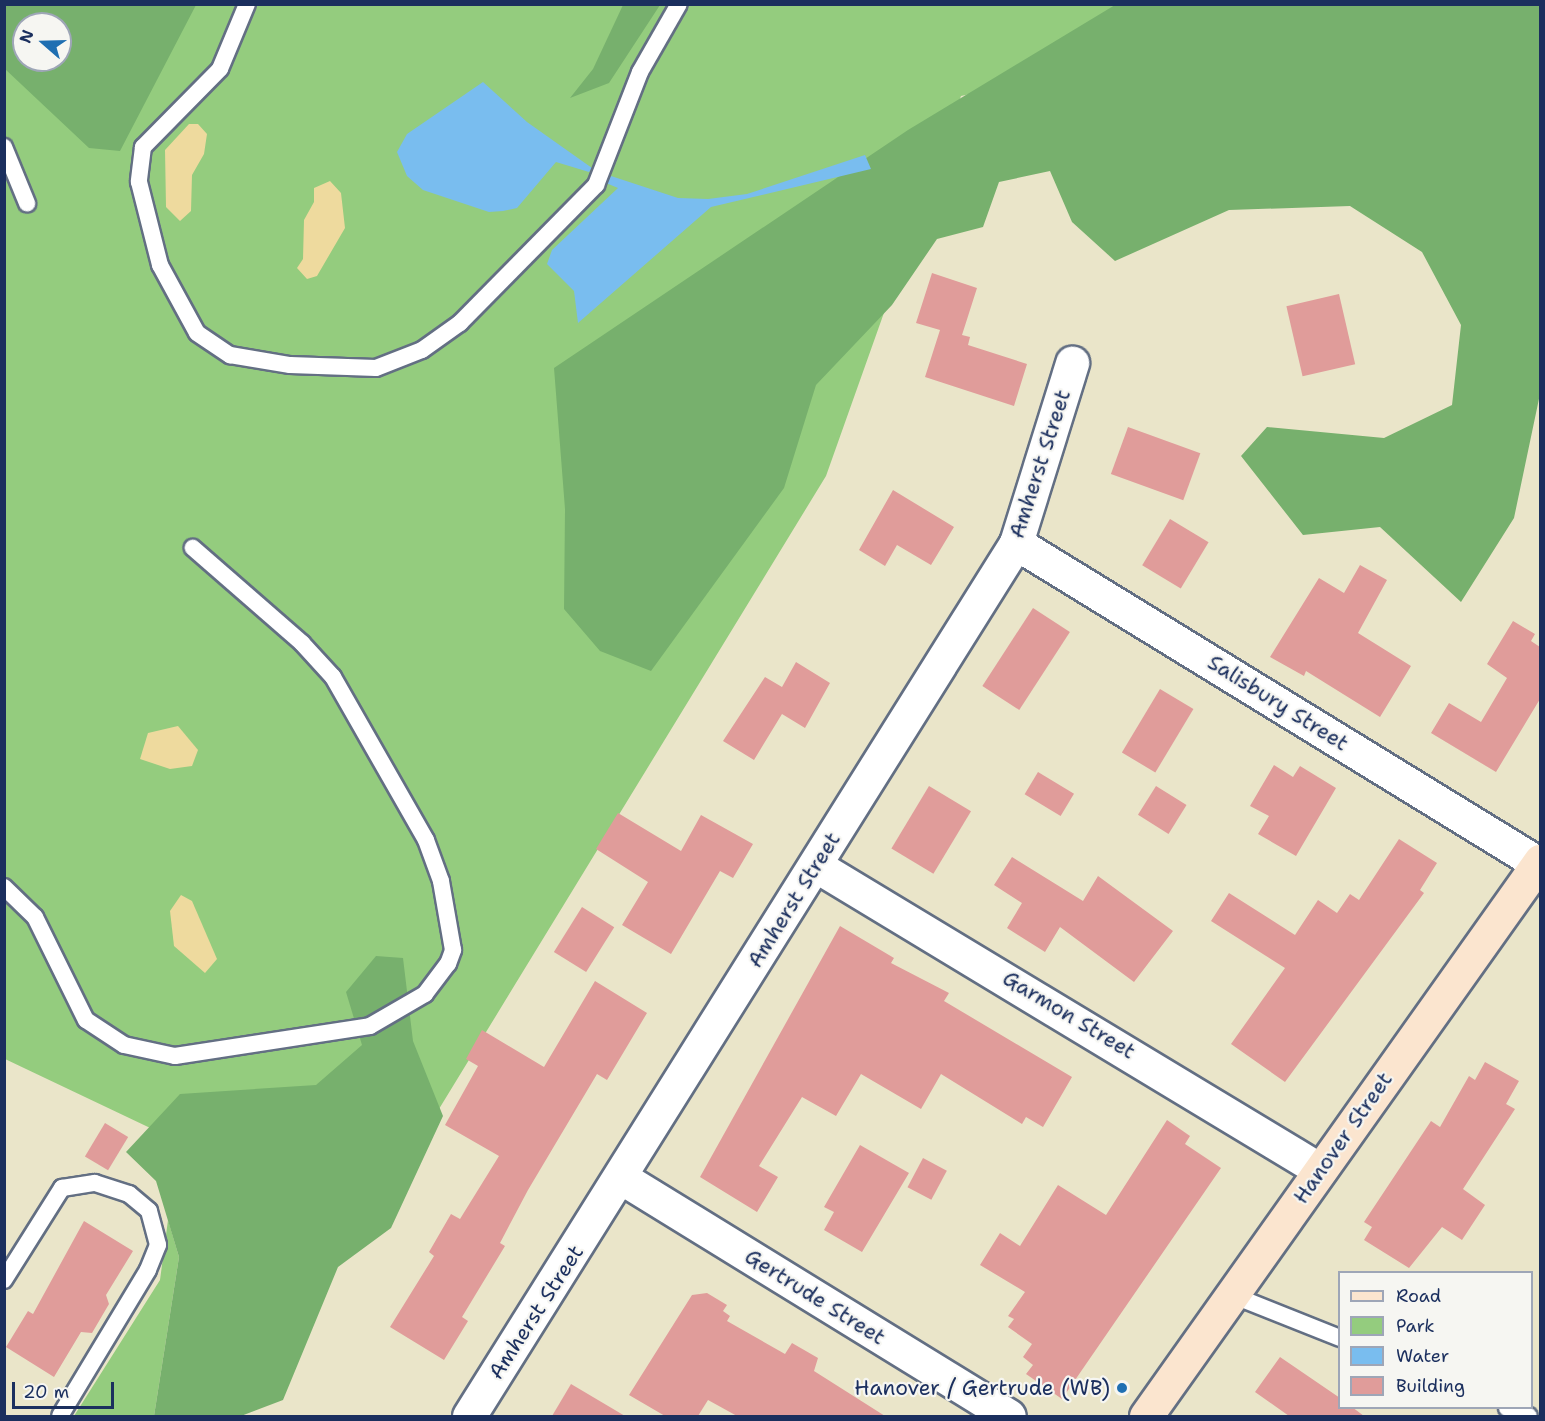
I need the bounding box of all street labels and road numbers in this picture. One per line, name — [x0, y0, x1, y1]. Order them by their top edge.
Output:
street label: Amherst Street — [1004, 387, 1076, 541]
street label: Salisbury Street — [1203, 650, 1353, 756]
street label: Amherst Street — [742, 828, 846, 972]
street label: Garmon Street — [998, 966, 1140, 1064]
street label: Hanover Street — [1288, 1067, 1398, 1209]
street label: Amherst Street — [483, 1240, 589, 1384]
street label: Gertrude Street — [740, 1244, 890, 1350]

